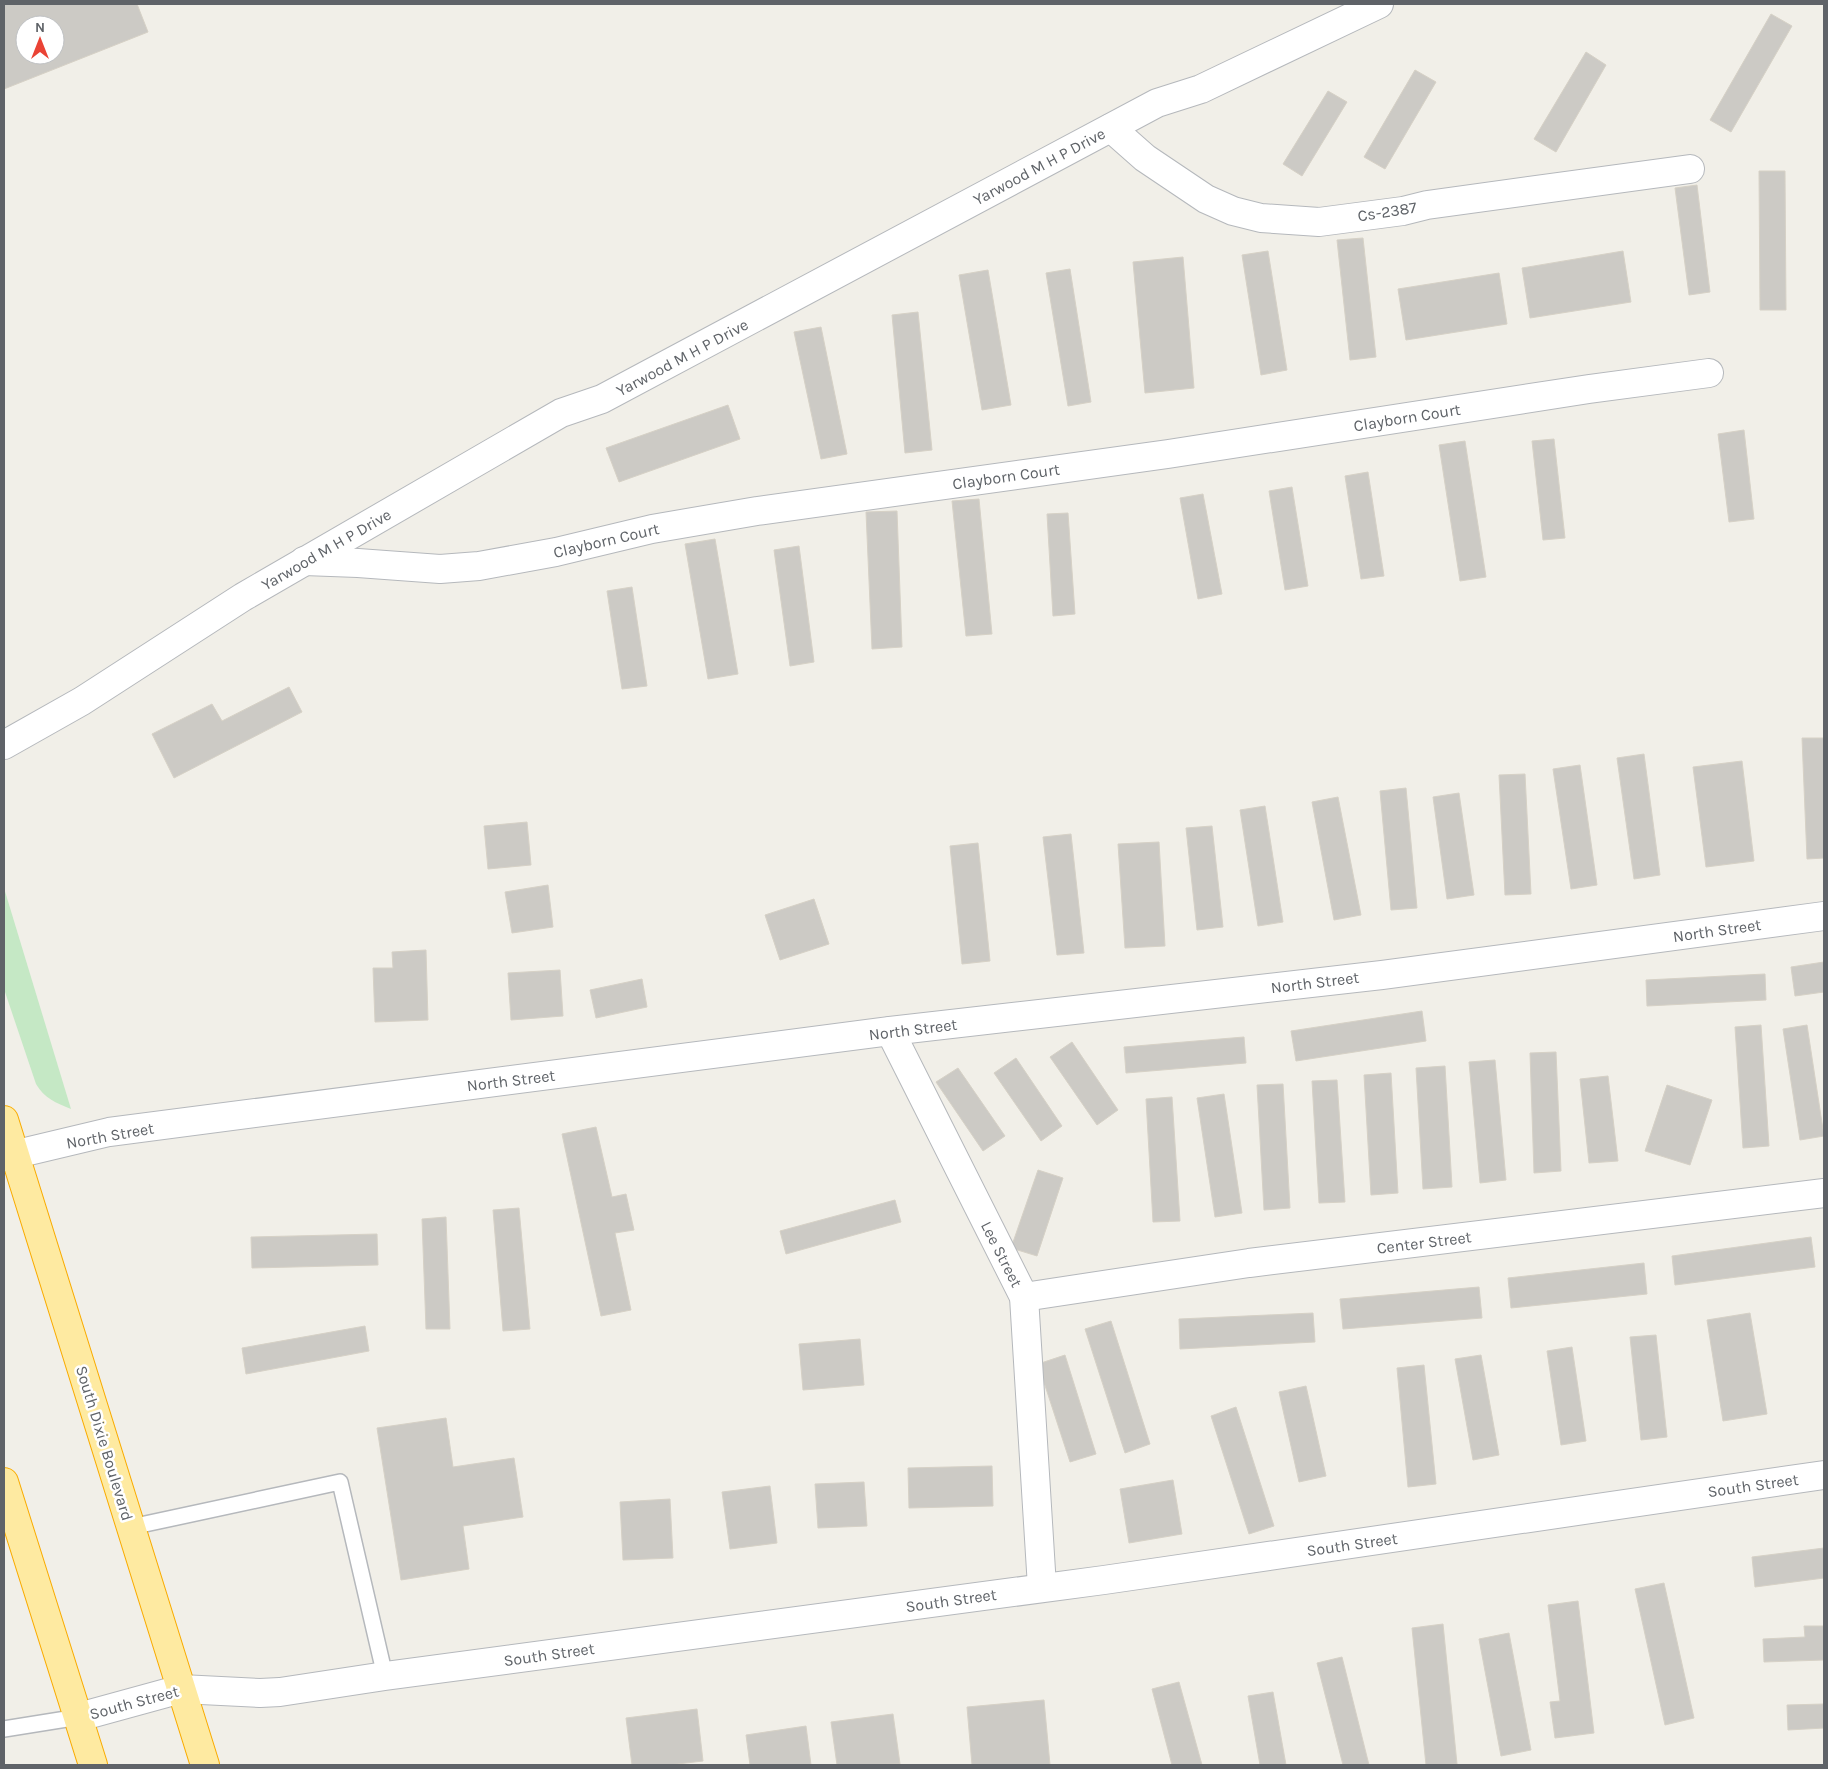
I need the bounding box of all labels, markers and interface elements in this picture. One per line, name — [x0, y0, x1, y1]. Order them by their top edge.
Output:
north arrow — [15, 15, 65, 65]
text: N — [35, 19, 45, 36]
street label: Yarwood M H P Drive — [970, 124, 1108, 209]
street label: Cs-2387 — [1356, 197, 1419, 226]
street label: Yarwood M H P Drive — [613, 315, 751, 400]
street label: Clayborn Court — [1352, 400, 1462, 435]
street label: Clayborn Court — [951, 460, 1061, 493]
street label: Yarwood M H P Drive — [258, 505, 394, 594]
street label: Clayborn Court — [551, 519, 661, 562]
street label: North Street — [1672, 915, 1762, 946]
street label: North Street — [1270, 968, 1360, 997]
street label: North Street — [868, 1015, 958, 1044]
street label: North Street — [466, 1066, 556, 1095]
street label: North Street — [65, 1118, 155, 1153]
street label: Lee Street — [977, 1218, 1026, 1290]
street label: Center Street — [1376, 1227, 1473, 1258]
street label: South Dixie Boulevard — [72, 1363, 137, 1523]
street label: South Street — [1706, 1470, 1800, 1501]
street label: South Street — [1305, 1529, 1399, 1560]
street label: South Street — [904, 1585, 998, 1616]
street label: South Street — [502, 1639, 596, 1670]
street label: South Street — [87, 1681, 181, 1724]

